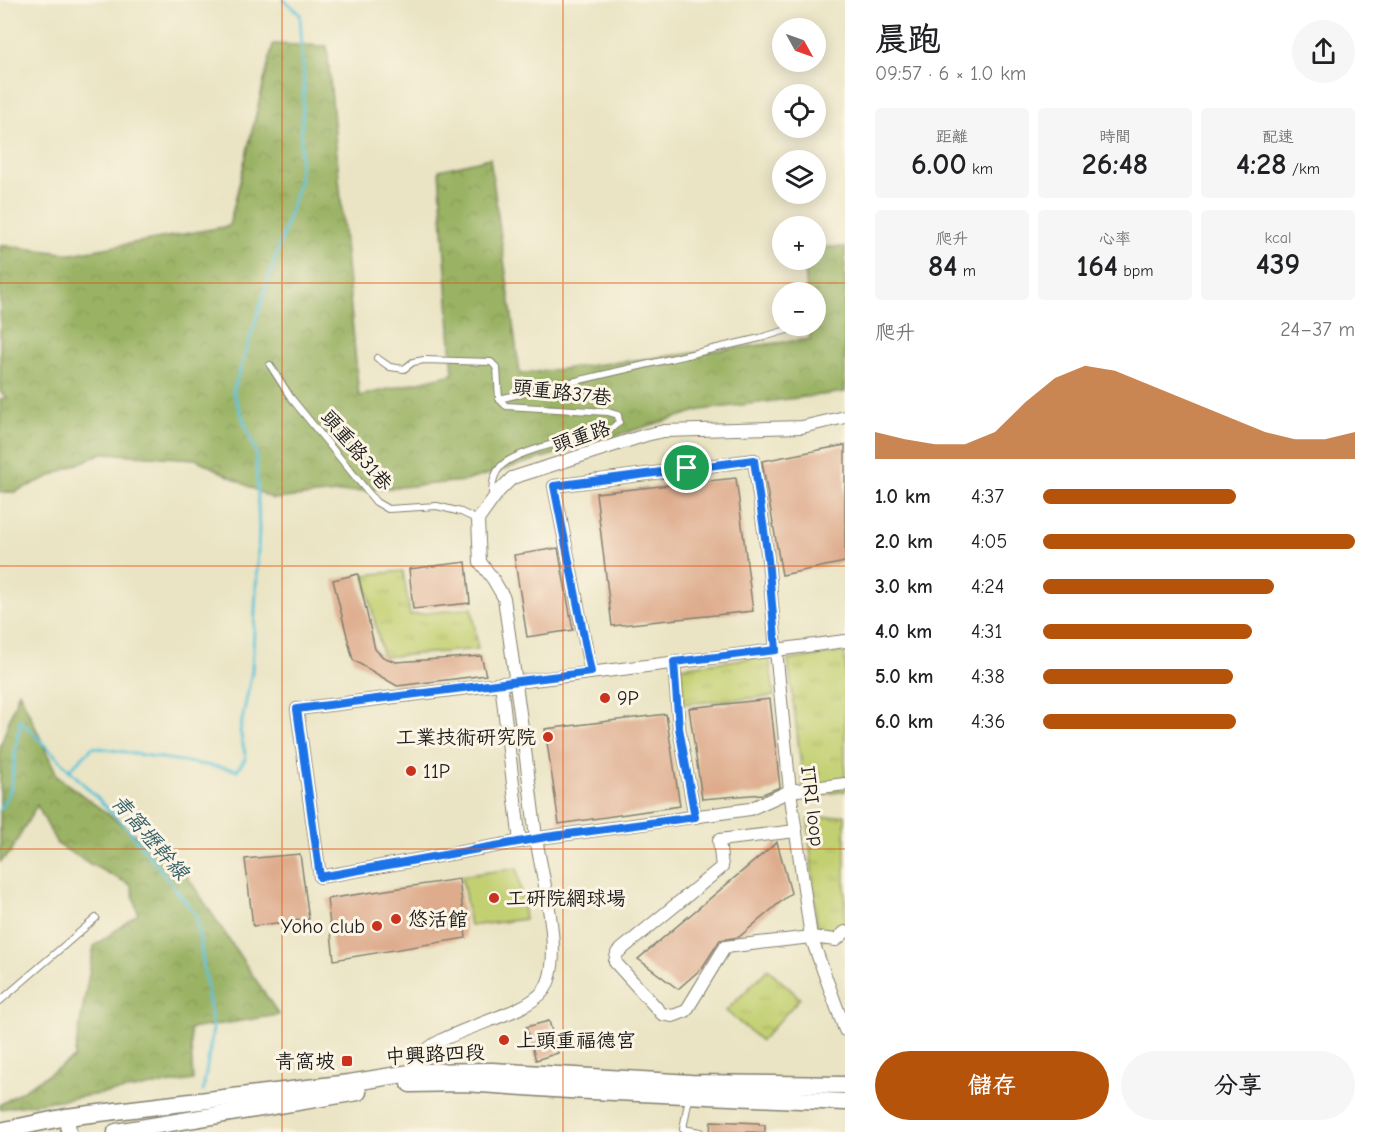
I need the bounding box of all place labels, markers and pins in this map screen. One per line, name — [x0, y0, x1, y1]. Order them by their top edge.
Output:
pin — [661, 442, 712, 493]
place label: 9P — [617, 687, 639, 710]
marker: 9P — [598, 691, 612, 705]
place label: 工業技術研究院 — [396, 726, 536, 749]
marker: 工業技術研究院 — [541, 730, 555, 744]
place label: 11P — [423, 760, 450, 783]
marker: 11P — [404, 764, 418, 778]
place label: 工研院網球場 — [506, 887, 626, 910]
marker: 工研院網球場 — [487, 891, 501, 905]
place label: 悠活館 — [408, 908, 468, 931]
marker: 悠活館 — [389, 912, 403, 926]
place label: Yoho club — [281, 915, 365, 938]
marker: Yoho club — [370, 919, 384, 933]
place label: 上頭重福德宮 — [516, 1029, 636, 1052]
marker: 上頭重福德宮 — [497, 1033, 511, 1047]
place label: 青窩坡 — [275, 1050, 335, 1073]
marker: 青窩坡 — [340, 1054, 354, 1068]

